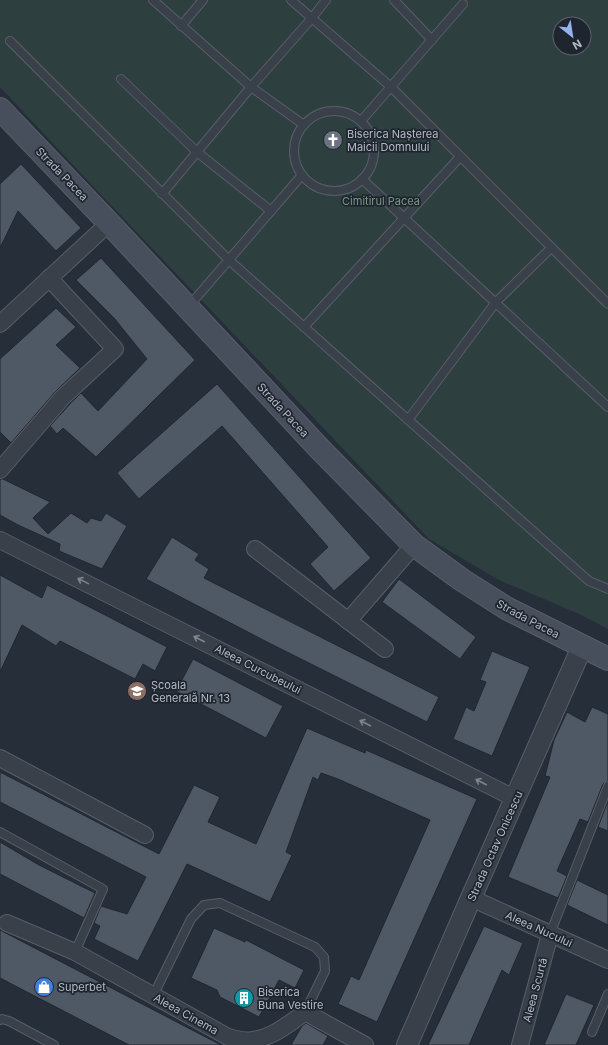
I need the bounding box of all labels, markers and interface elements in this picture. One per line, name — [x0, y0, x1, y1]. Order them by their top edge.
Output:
north arrow — [552, 16, 592, 56]
text: N — [570, 37, 584, 53]
place label: Biserica Nașterea Maicii Domnului — [347, 127, 439, 154]
church icon: Biserica Nașterea Maicii Domnului — [322, 129, 344, 151]
street label: Strada Pacea — [33, 144, 91, 204]
park label: Cimitirul Pacea — [342, 194, 420, 208]
street label: Strada Pacea — [254, 380, 312, 440]
one-way arrow — [77, 577, 89, 584]
street label: Strada Pacea — [494, 597, 562, 641]
one-way arrow — [193, 635, 205, 643]
street label: Aleea Curcubeului — [212, 641, 304, 697]
place label: Școala Generală Nr. 13 — [151, 678, 230, 705]
school or university icon: Școala Generală Nr. 13 — [126, 680, 148, 702]
one-way arrow — [359, 719, 371, 726]
one-way arrow — [475, 778, 487, 785]
street label: Strada Octav Onicescu — [464, 789, 526, 903]
street label: Aleea Nucului — [503, 908, 575, 950]
street label: Aleea Scurtă — [520, 956, 550, 1024]
shop icon: Superbet — [33, 976, 55, 998]
place label: Superbet — [58, 980, 106, 994]
place label: Biserica Buna Vestire — [258, 985, 323, 1012]
building icon: Biserica Buna Vestire — [233, 987, 255, 1009]
street label: Aleea Cinema — [151, 990, 221, 1038]

